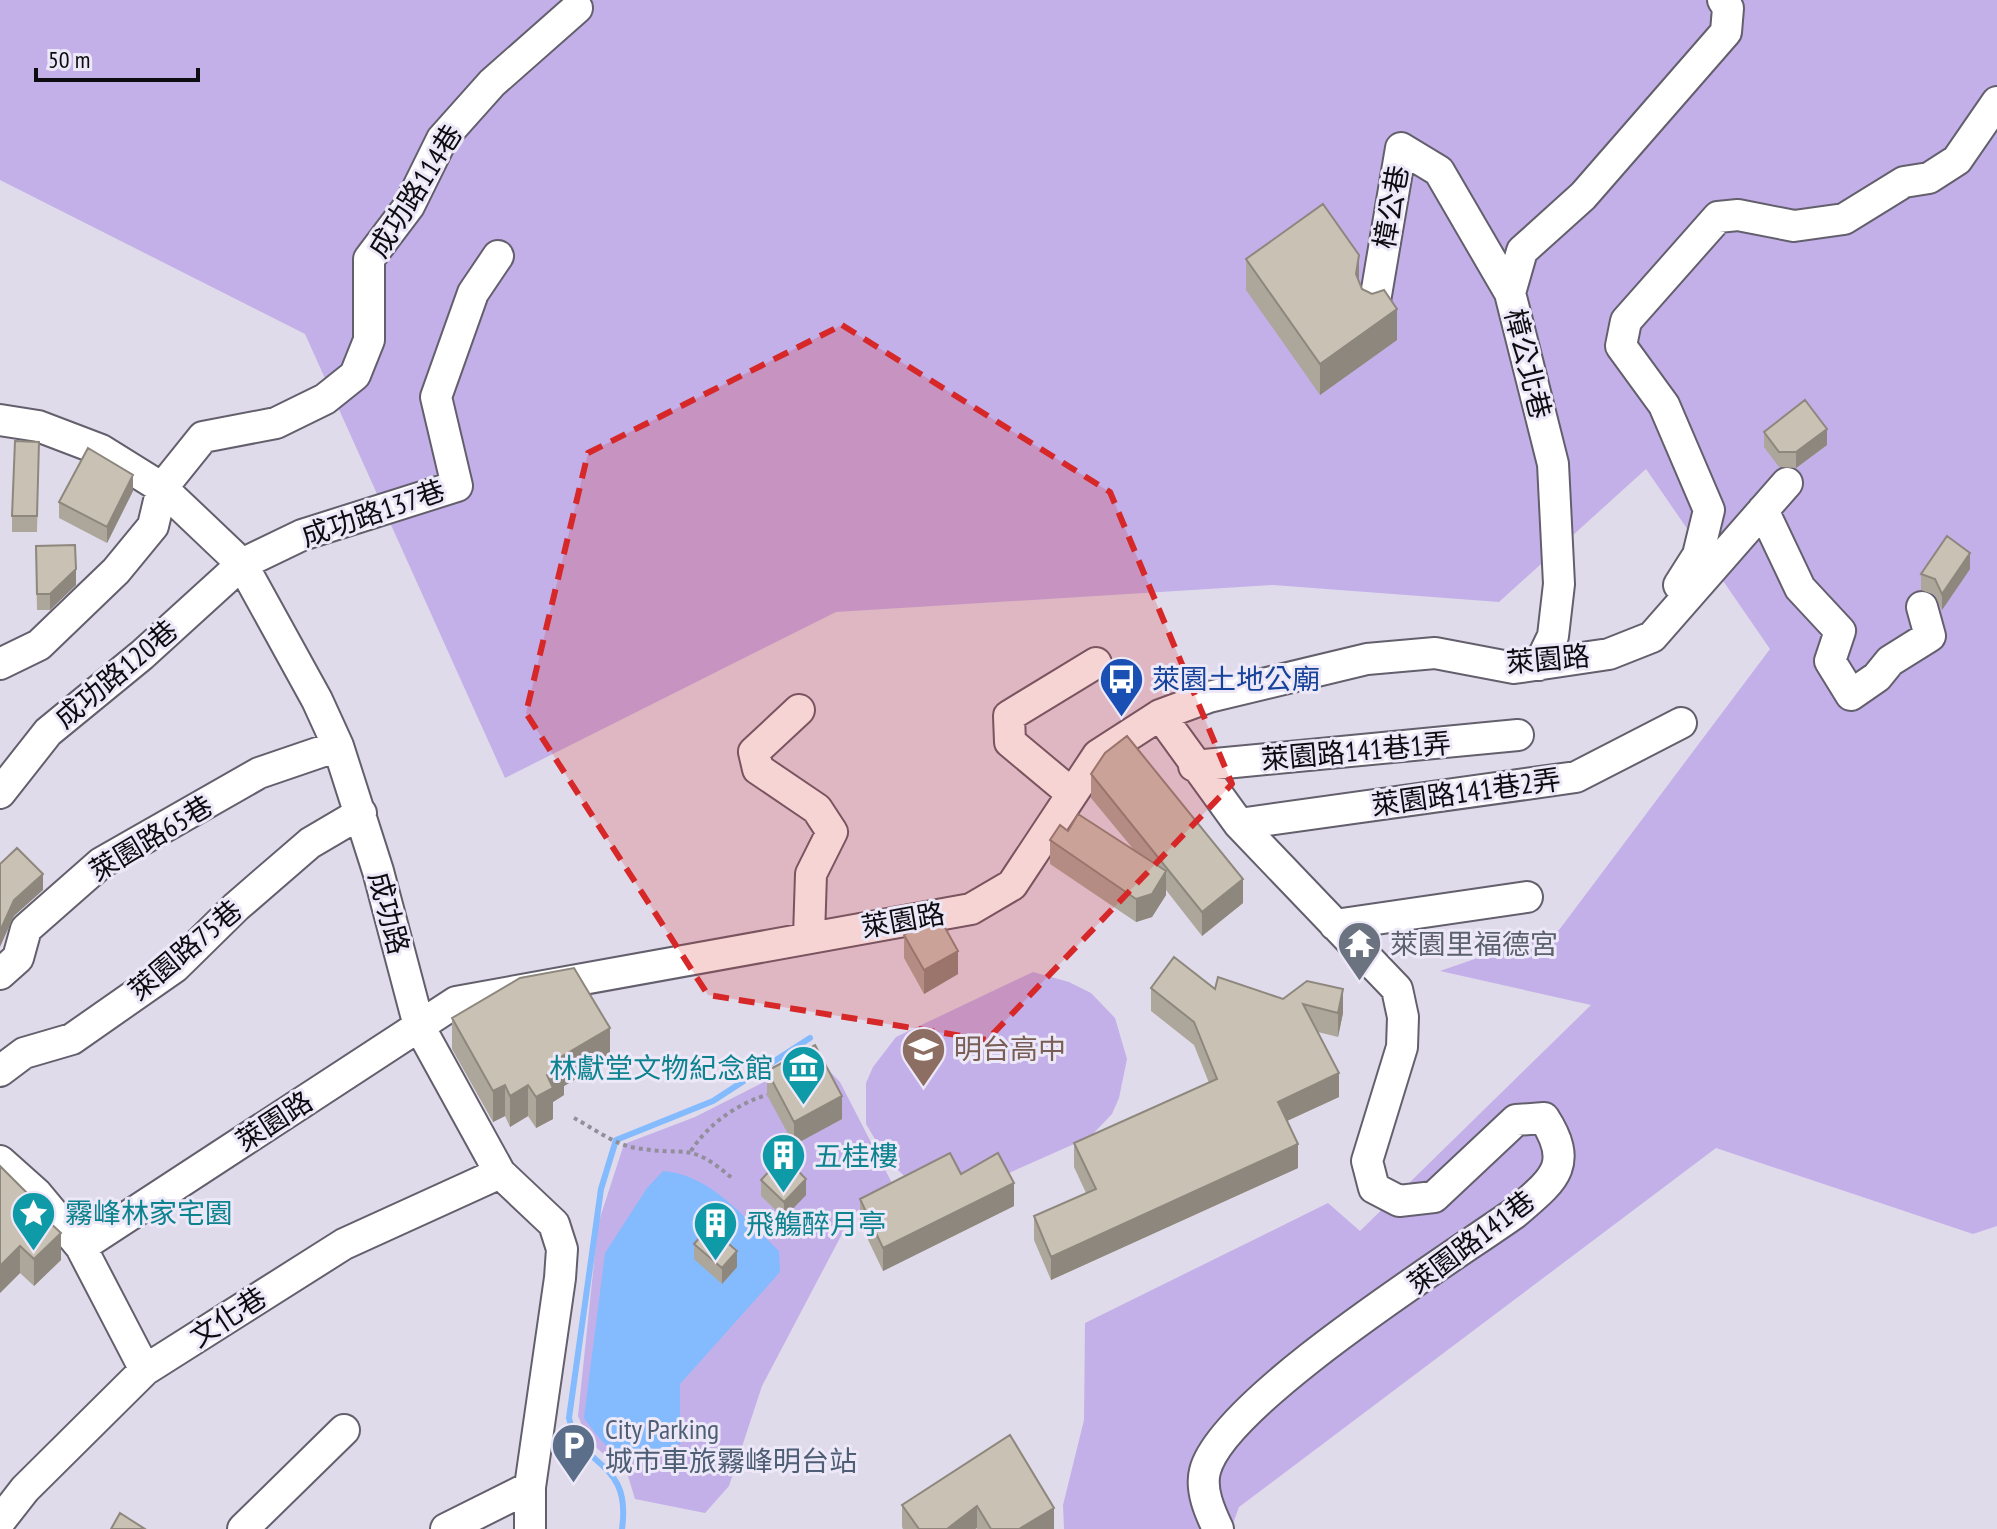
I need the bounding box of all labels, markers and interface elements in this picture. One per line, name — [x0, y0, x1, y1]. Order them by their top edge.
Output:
scale bar — [36, 32, 198, 82]
text: 50 m — [48, 44, 90, 75]
street label: 成功路114巷 — [359, 117, 470, 264]
street label: 樟公巷 — [1365, 162, 1416, 251]
street label: 樟公北巷 — [1497, 305, 1560, 423]
street label: 成功路137巷 — [296, 471, 450, 554]
street label: 成功路120巷 — [46, 611, 185, 736]
street label: 萊園路 — [1504, 636, 1591, 681]
bus stop icon: 萊園土地公廟 — [1097, 655, 1145, 718]
place label: 萊園土地公廟 — [1152, 660, 1320, 697]
street label: 萊園路141巷1弄 — [1260, 724, 1452, 777]
street label: 萊園路141巷2弄 — [1369, 760, 1563, 823]
street label: 萊園路65巷 — [82, 786, 219, 889]
street label: 成功路 — [361, 868, 418, 958]
street label: 萊園路75巷 — [120, 891, 249, 1008]
street label: 萊園路 — [858, 894, 947, 945]
temple icon: 萊園里福德宮 — [1335, 920, 1383, 983]
place label: 萊園里福德宮 — [1390, 925, 1558, 962]
school or university icon: 明台高中 — [899, 1025, 947, 1088]
place label: 明台高中 — [954, 1030, 1066, 1067]
museum icon: 林獻堂文物紀念館 — [780, 1044, 828, 1107]
place label: 林獻堂文物紀念館 — [549, 1049, 773, 1086]
street label: 萊園路 — [228, 1082, 319, 1159]
building icon: 五桂樓 — [759, 1132, 807, 1195]
place label: 五桂樓 — [814, 1137, 898, 1174]
street label: 萊園路141巷 — [1400, 1182, 1542, 1301]
place icon: 霧峰林家宅園 — [10, 1189, 58, 1252]
place label: 霧峰林家宅園 — [65, 1194, 233, 1231]
building icon: 飛觴醉月亭 — [691, 1200, 739, 1263]
place label: 飛觴醉月亭 — [746, 1205, 886, 1242]
street label: 文化巷 — [182, 1278, 273, 1355]
place label: City Parking 城市車旅霧峰明台站 — [605, 1410, 857, 1479]
parking icon: City Parking 城市車旅霧峰明台站 — [550, 1421, 598, 1484]

